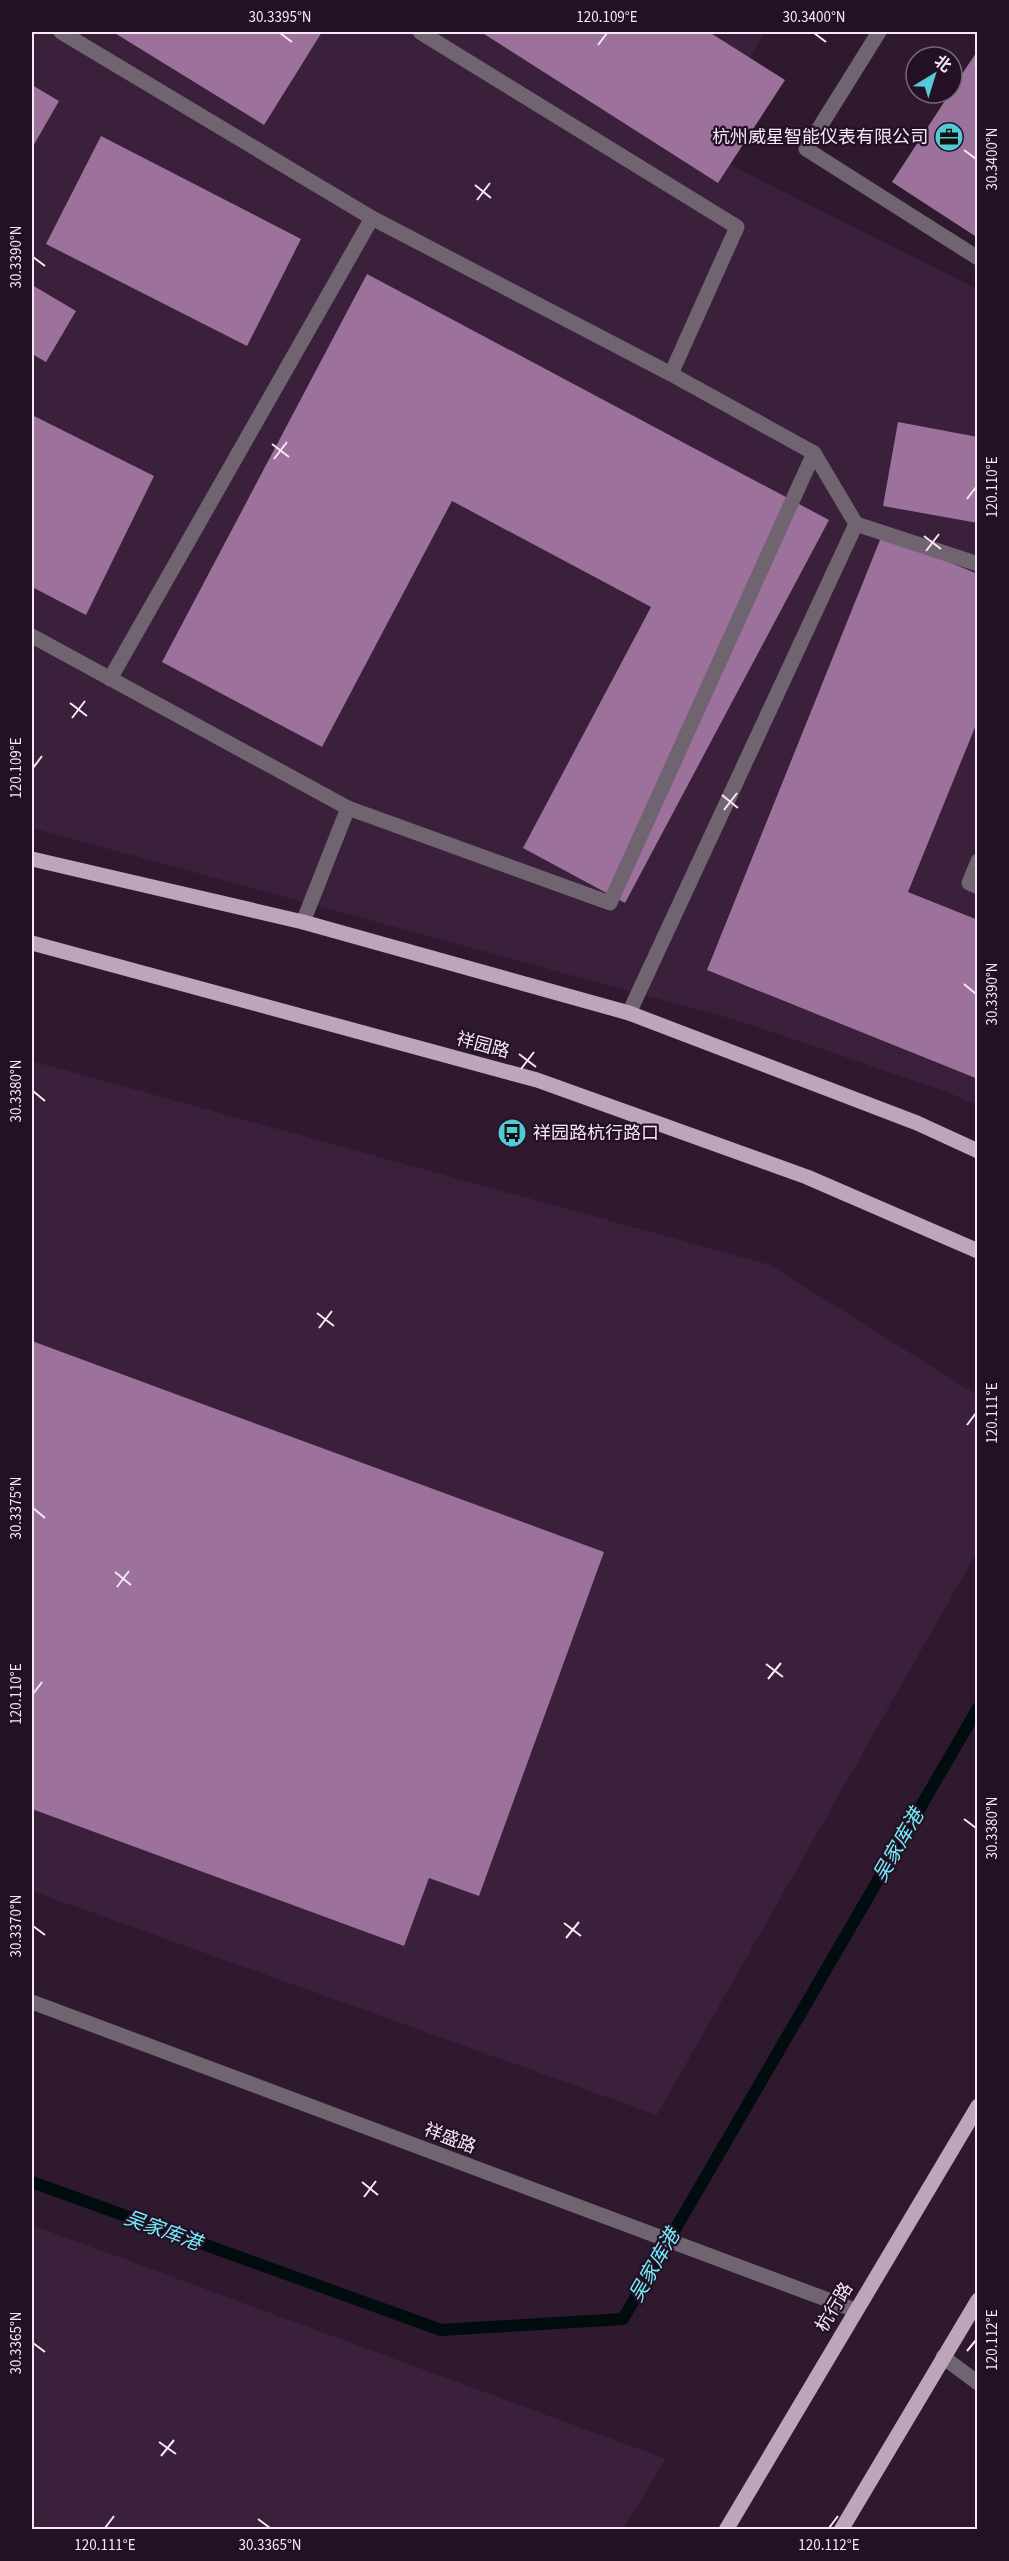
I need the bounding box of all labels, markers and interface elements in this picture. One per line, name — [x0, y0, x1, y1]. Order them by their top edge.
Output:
text: 30.3395°N — [248, 7, 312, 28]
text: 120.109°E — [576, 7, 638, 28]
text: 30.3400°N — [782, 7, 846, 28]
north arrow — [904, 45, 964, 105]
text: 北 — [930, 50, 956, 78]
office icon: 杭州威星智能仪表有限公司 — [933, 121, 965, 153]
place label: 杭州威星智能仪表有限公司 — [712, 125, 928, 150]
text: 30.3400°N — [982, 127, 1003, 191]
text: 30.3390°N — [6, 225, 27, 289]
text: 120.110°E — [982, 456, 1003, 518]
text: 120.109°E — [6, 737, 27, 799]
text: 30.3390°N — [982, 962, 1003, 1026]
street label: 祥园路 — [454, 1026, 512, 1065]
text: 30.3380°N — [6, 1059, 27, 1123]
bus stop icon: 祥园路杭行路口 — [496, 1117, 528, 1149]
place label: 祥园路杭行路口 — [533, 1121, 659, 1146]
text: 120.111°E — [982, 1382, 1003, 1444]
text: 30.3375°N — [6, 1476, 27, 1540]
text: 120.110°E — [6, 1663, 27, 1725]
text: 30.3380°N — [982, 1796, 1003, 1860]
water label: 吴家库港 — [867, 1801, 932, 1887]
text: 30.3370°N — [6, 1894, 27, 1958]
street label: 祥盛路 — [420, 2117, 480, 2160]
water label: 吴家库港 — [120, 2204, 208, 2259]
water label: 吴家库港 — [623, 2221, 688, 2307]
street label: 杭行路 — [810, 2278, 859, 2337]
text: 120.112°E — [982, 2309, 1003, 2371]
text: 30.3365°N — [6, 2311, 27, 2375]
text: 120.111°E — [74, 2535, 136, 2556]
text: 30.3365°N — [238, 2535, 302, 2556]
text: 120.112°E — [798, 2535, 860, 2556]

